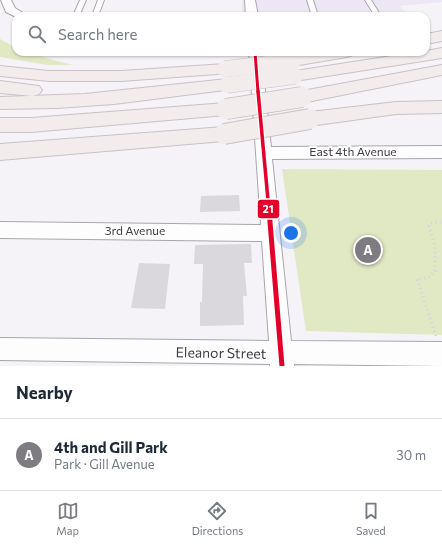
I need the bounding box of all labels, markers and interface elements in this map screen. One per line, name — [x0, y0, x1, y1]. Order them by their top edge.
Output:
search box — [12, 12, 430, 56]
icon: search — [26, 23, 48, 45]
text: Search here — [58, 25, 137, 43]
street label: East 4th Avenue — [309, 144, 397, 158]
line badge: 21 — [257, 199, 280, 219]
text: 21 — [262, 202, 274, 215]
street label: 3rd Avenue — [105, 223, 165, 237]
your location — [281, 223, 301, 243]
pin: A — [355, 235, 381, 265]
street label: Eleanor Street — [175, 343, 267, 362]
text: Nearby — [16, 382, 73, 403]
text: 4th and Gill Park — [54, 438, 168, 456]
text: A — [24, 447, 34, 463]
text: 30 m — [396, 447, 426, 463]
text: Park · Gill Avenue — [54, 456, 155, 472]
tab: Map — [56, 500, 79, 537]
tab: Directions — [192, 500, 243, 537]
tab: Saved — [356, 500, 386, 537]

